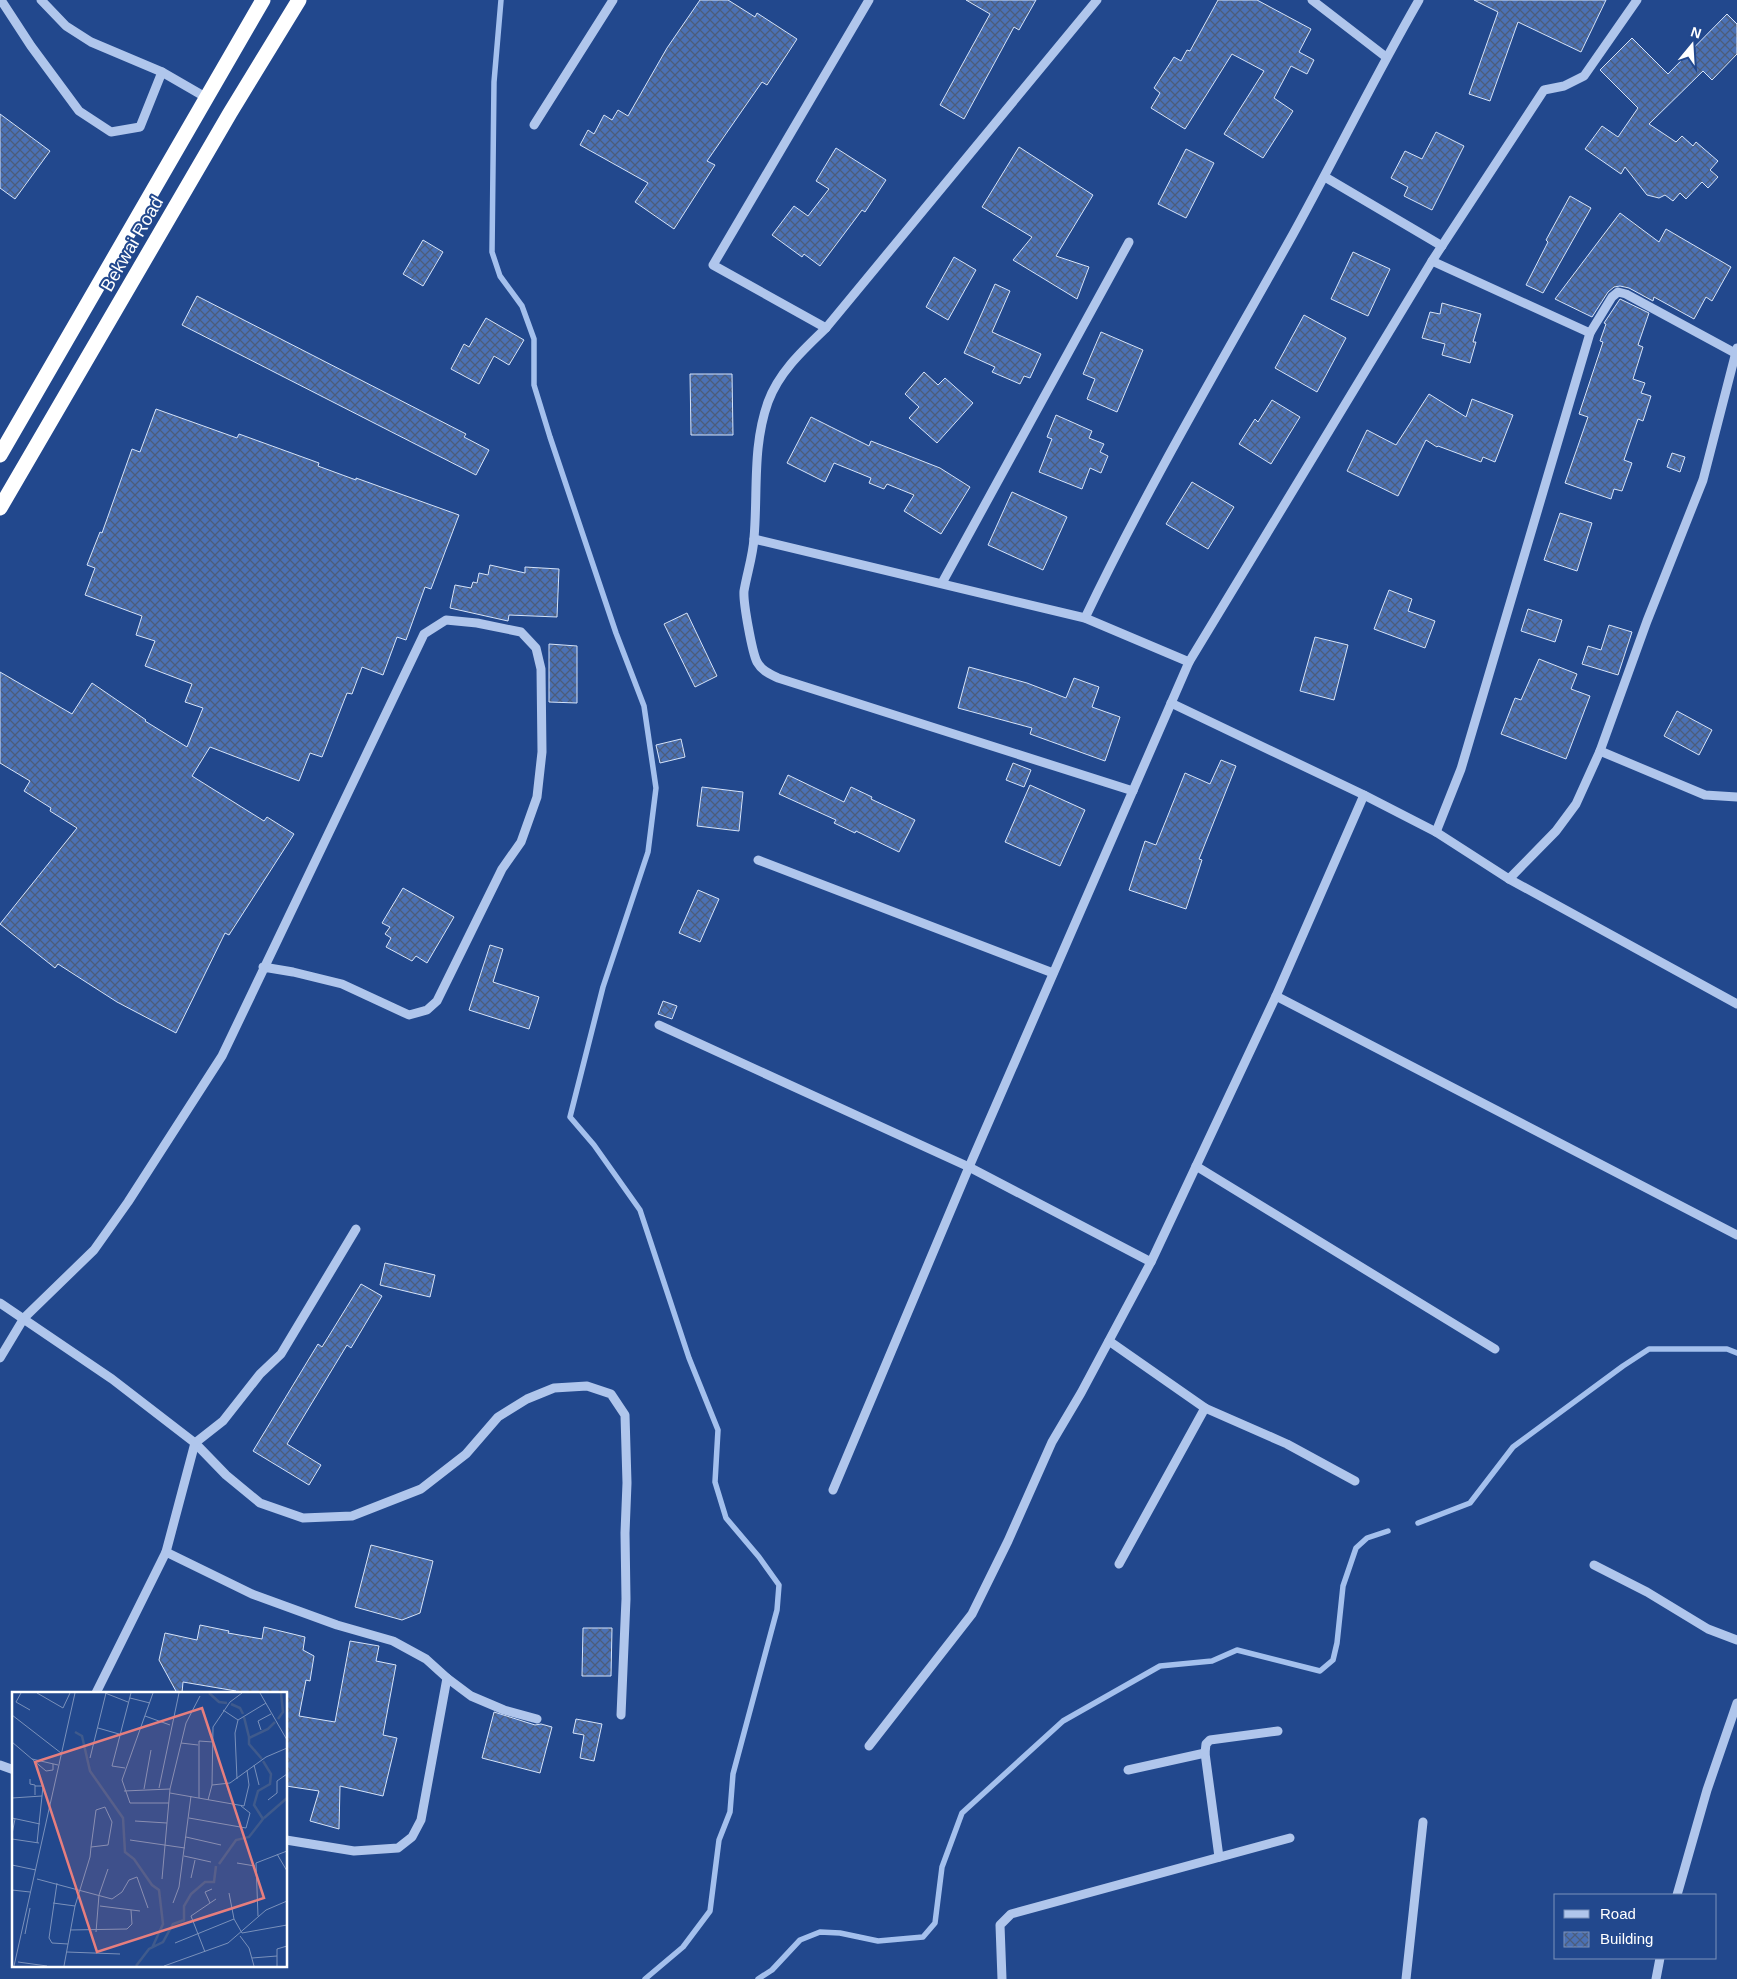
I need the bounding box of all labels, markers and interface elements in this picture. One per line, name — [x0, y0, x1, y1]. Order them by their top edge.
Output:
north arrow — [1667, 20, 1717, 70]
text: N — [1689, 23, 1703, 42]
street label: Bekwai Road — [97, 193, 167, 295]
inset map — [12, 1692, 288, 1966]
legend — [1554, 1894, 1717, 1959]
text: Road — [1600, 1905, 1636, 1922]
text: Building — [1600, 1930, 1653, 1947]

